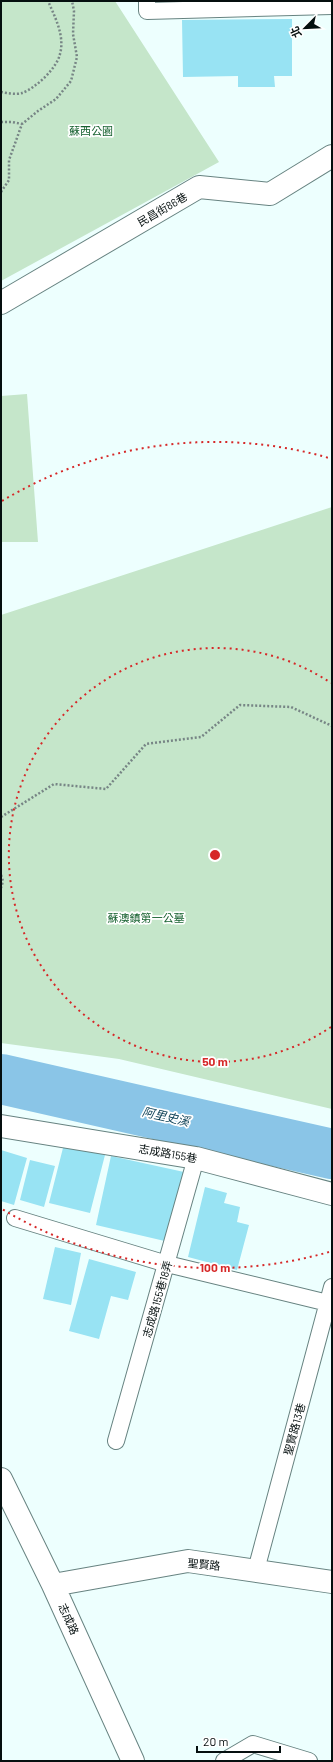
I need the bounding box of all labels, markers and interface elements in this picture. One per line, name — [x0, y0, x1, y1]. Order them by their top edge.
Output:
north arrow — [285, 8, 325, 48]
text: 北 — [287, 25, 304, 40]
park label: 蘇西公園 — [69, 124, 113, 137]
street label: 民昌街86巷 — [135, 190, 189, 228]
centre of rings — [208, 848, 222, 862]
park label: 蘇澳鎮第一公墓 — [108, 911, 185, 924]
text: 50 m — [202, 1054, 228, 1068]
water label: 阿里史溪 — [141, 1104, 193, 1129]
street label: 志成路155巷 — [138, 1141, 198, 1165]
street label: 志成路155巷18弄 — [140, 1259, 174, 1339]
text: 100 m — [200, 1260, 230, 1274]
street label: 聖賢路13巷 — [281, 1401, 307, 1457]
street label: 聖賢路 — [187, 1556, 221, 1572]
street label: 志成路 — [56, 1601, 82, 1637]
scale bar — [197, 1728, 280, 1754]
text: 20 m — [203, 1734, 229, 1748]

